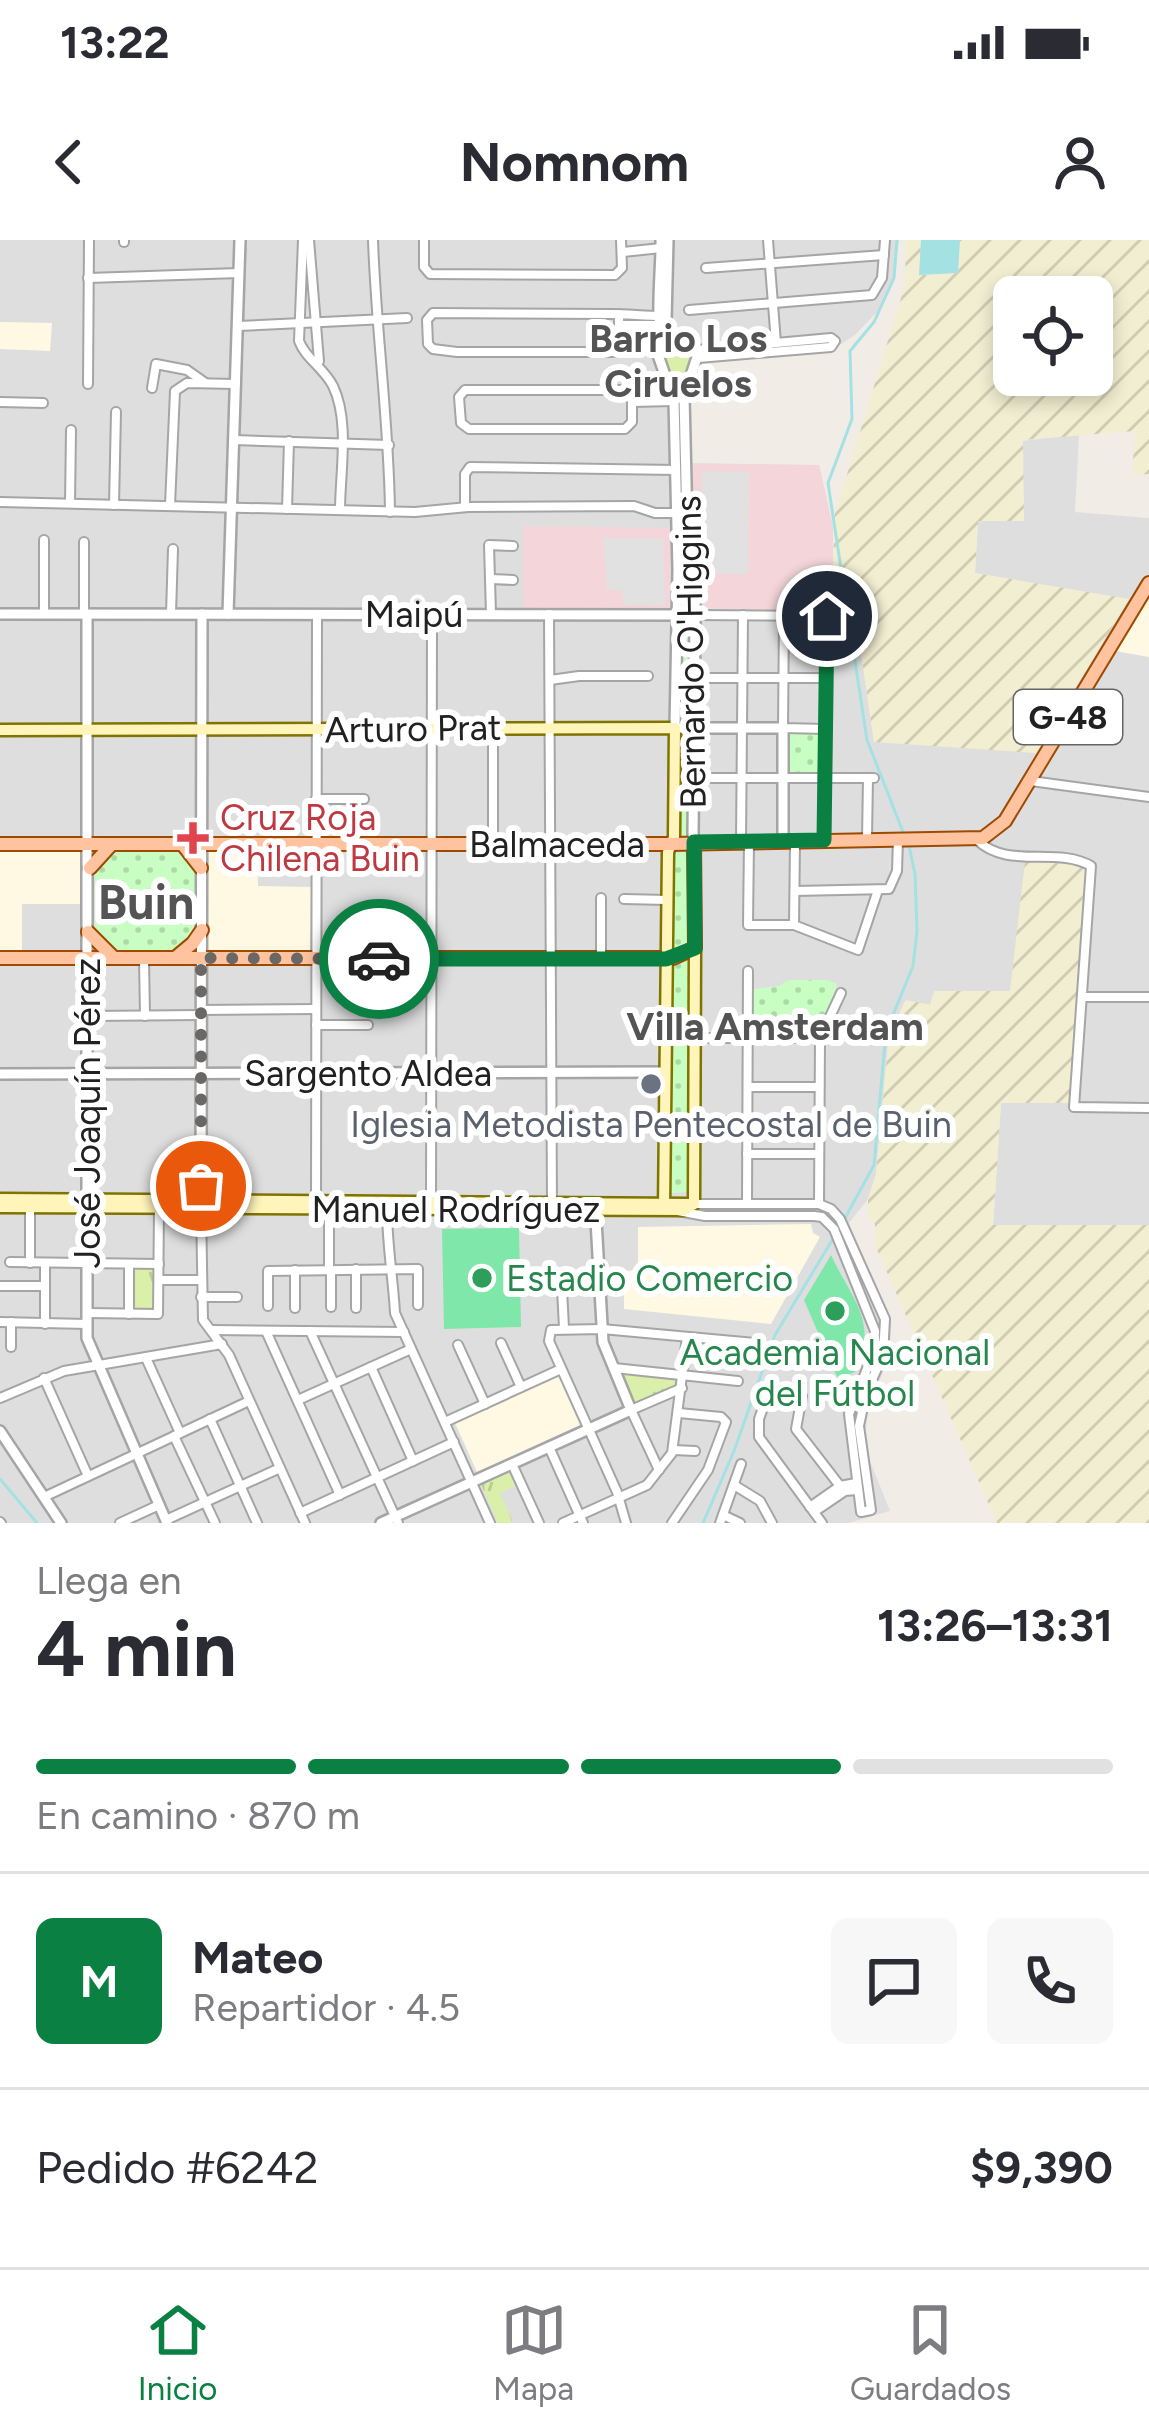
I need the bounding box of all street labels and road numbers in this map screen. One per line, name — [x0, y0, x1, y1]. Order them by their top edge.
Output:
street label: Bernardo O'Higgins — [666, 495, 715, 809]
street label: Maipú — [365, 593, 463, 636]
road number: G-48 — [1014, 690, 1122, 744]
street label: Arturo Prat — [324, 705, 502, 752]
street label: Balmaceda — [469, 823, 645, 866]
street label: José Joaquín Pérez — [66, 958, 109, 1268]
street label: Sargento Aldea — [244, 1052, 492, 1095]
street label: Manuel Rodríguez — [311, 1188, 601, 1231]

